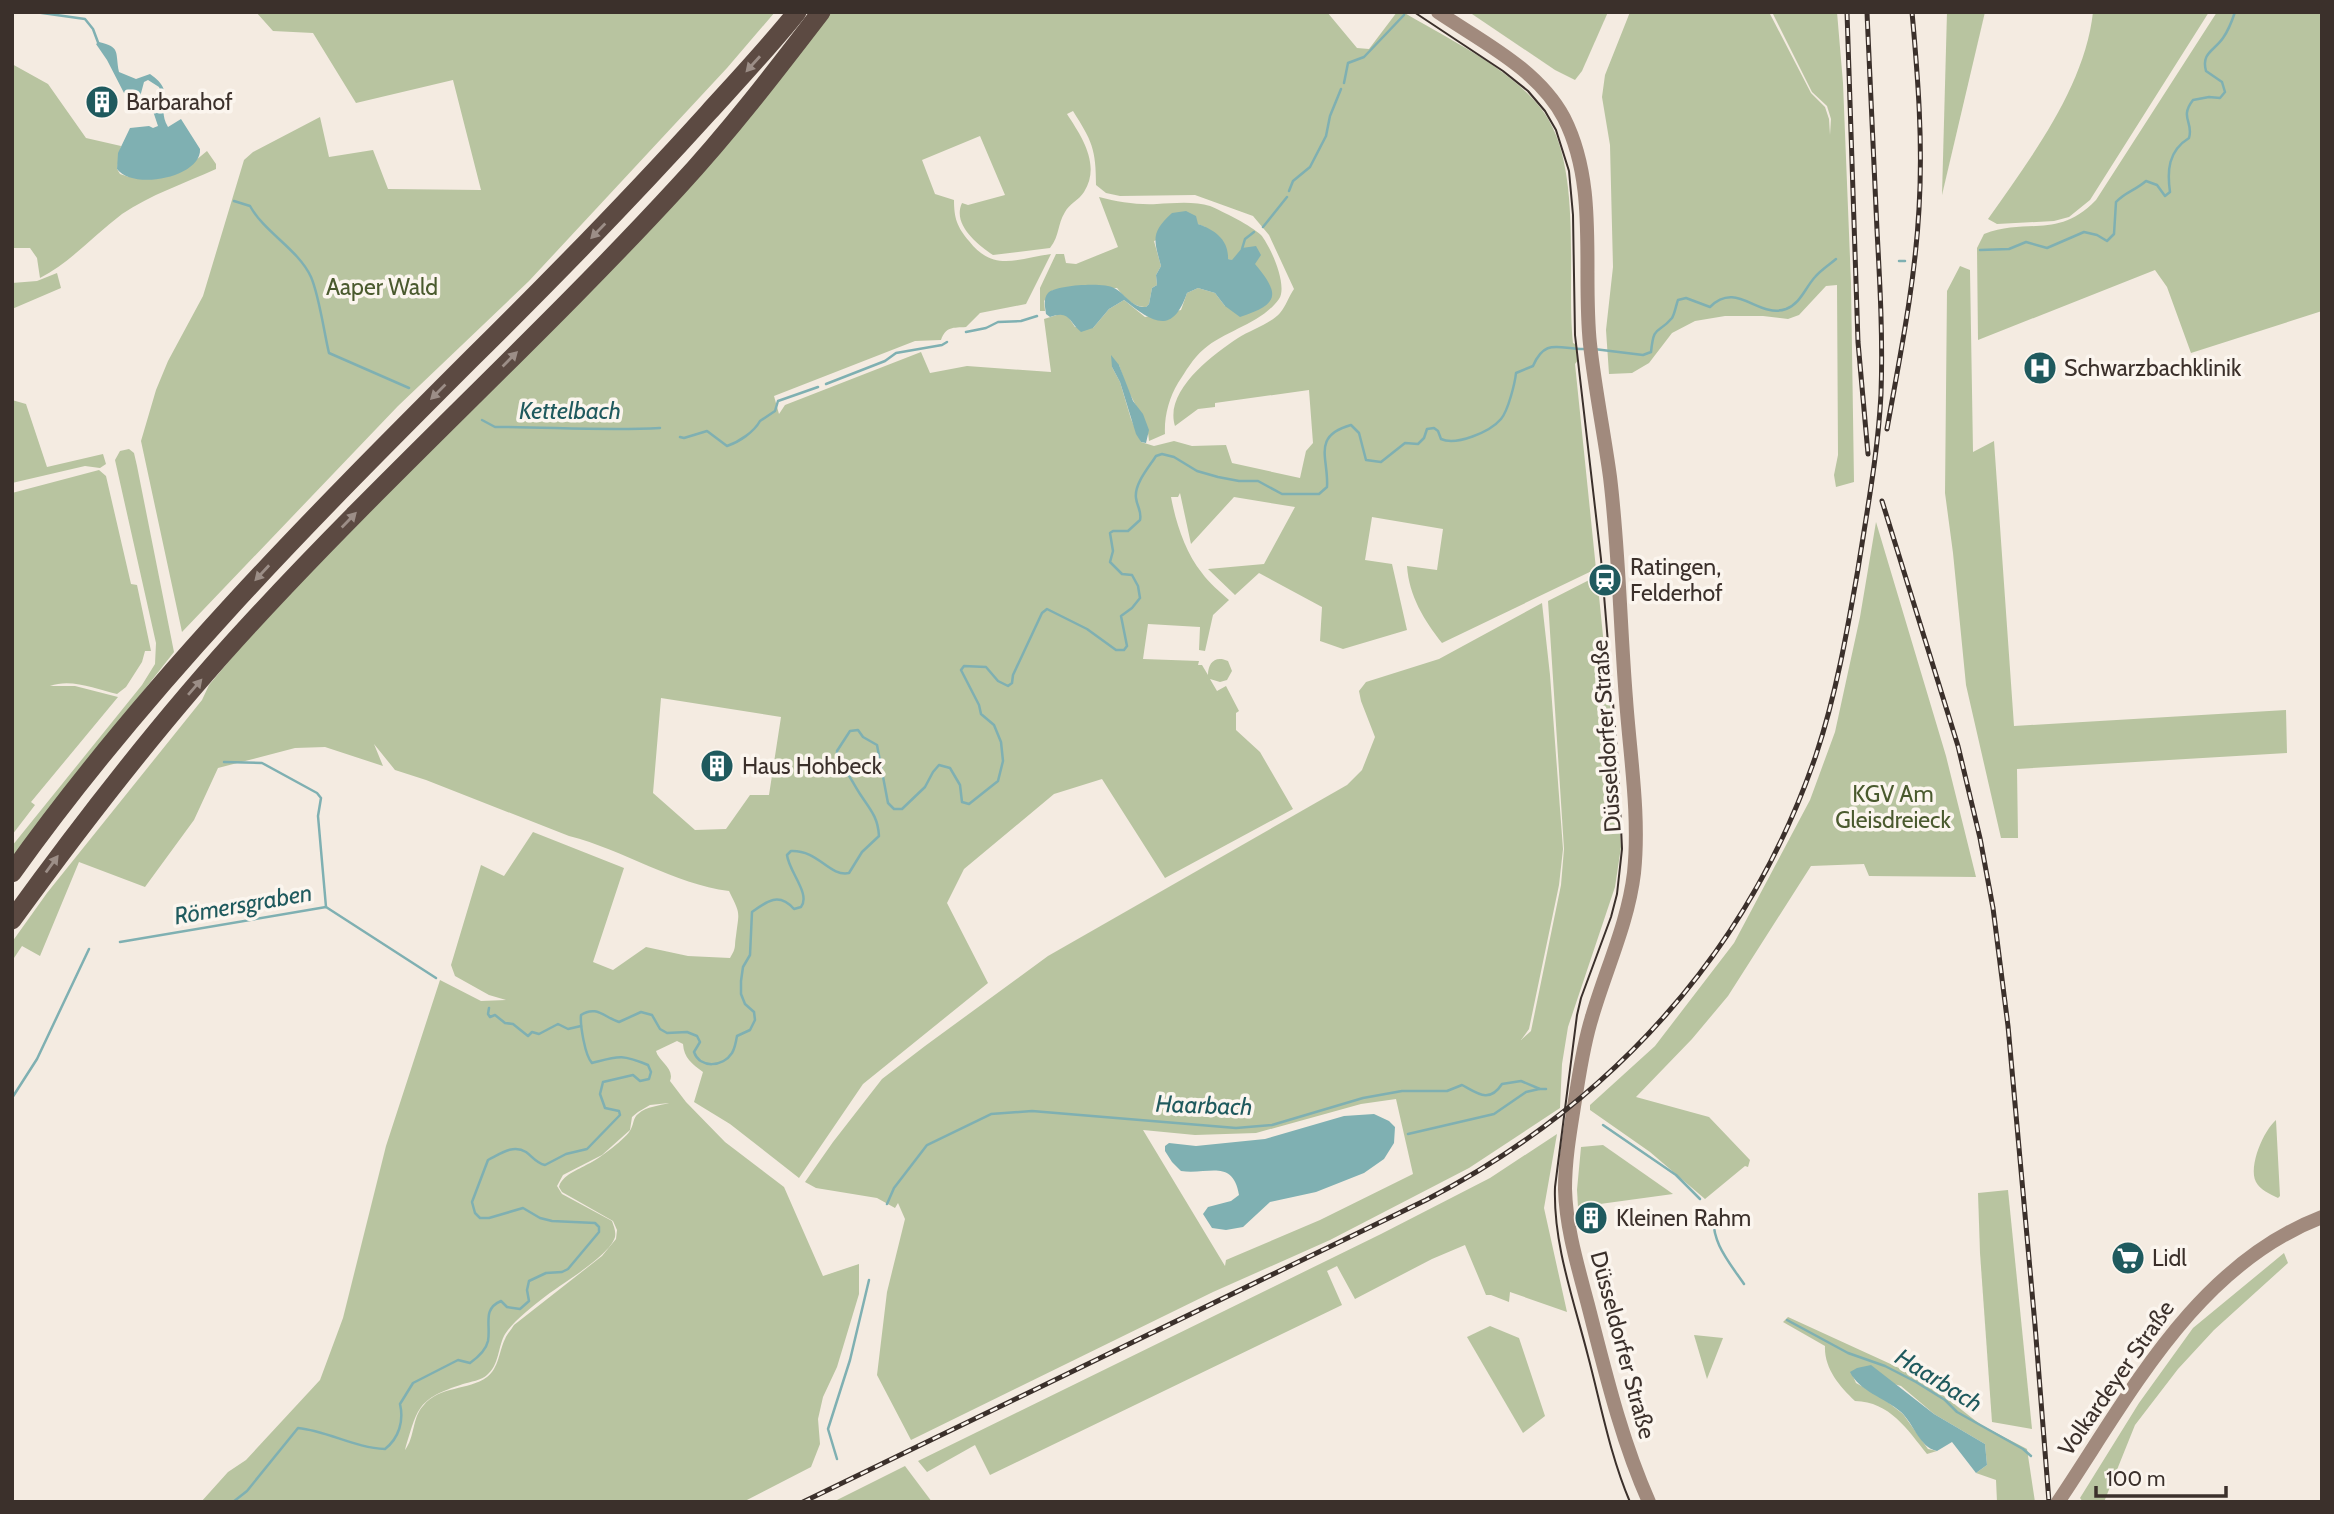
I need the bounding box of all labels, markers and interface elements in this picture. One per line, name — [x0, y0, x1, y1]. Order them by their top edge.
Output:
one-way arrow — [745, 55, 761, 73]
building icon: Barbarahof — [83, 83, 121, 121]
place label: Barbarahof — [126, 88, 233, 116]
one-way arrow — [591, 222, 607, 239]
park label: Aaper Wald — [326, 273, 438, 301]
hospital icon: Schwarzbachklinik — [2021, 349, 2059, 387]
one-way arrow — [501, 350, 518, 367]
place label: Schwarzbachklinik — [2064, 354, 2242, 382]
one-way arrow — [430, 384, 446, 400]
water label: Kettelbach — [519, 396, 621, 425]
one-way arrow — [341, 512, 357, 529]
place label: Ratingen, Felderhof — [1630, 553, 1723, 607]
station icon: Ratingen, Felderhof — [1586, 561, 1624, 599]
one-way arrow — [255, 564, 271, 581]
street label: Düsseldorfer Straße — [1585, 639, 1627, 833]
one-way arrow — [187, 679, 202, 696]
building icon: Haus Hohbeck — [698, 747, 736, 785]
place label: Haus Hohbeck — [742, 752, 883, 780]
park label: KGV Am Gleisdreieck — [1835, 780, 1952, 834]
one-way arrow — [45, 856, 60, 874]
water label: Römersgraben — [172, 878, 314, 930]
water label: Haarbach — [1155, 1089, 1253, 1121]
building icon: Kleinen Rahm — [1572, 1199, 1610, 1237]
place label: Kleinen Rahm — [1616, 1204, 1751, 1232]
supermarket icon: Lidl — [2109, 1239, 2147, 1277]
place label: Lidl — [2152, 1244, 2187, 1272]
street label: Düsseldorfer Straße — [1585, 1248, 1662, 1442]
street label: Volkardeyer Straße — [2052, 1295, 2180, 1461]
water label: Haarbach — [1890, 1342, 1988, 1418]
scale bar — [2096, 1454, 2226, 1498]
text: 100 m — [2106, 1466, 2165, 1491]

